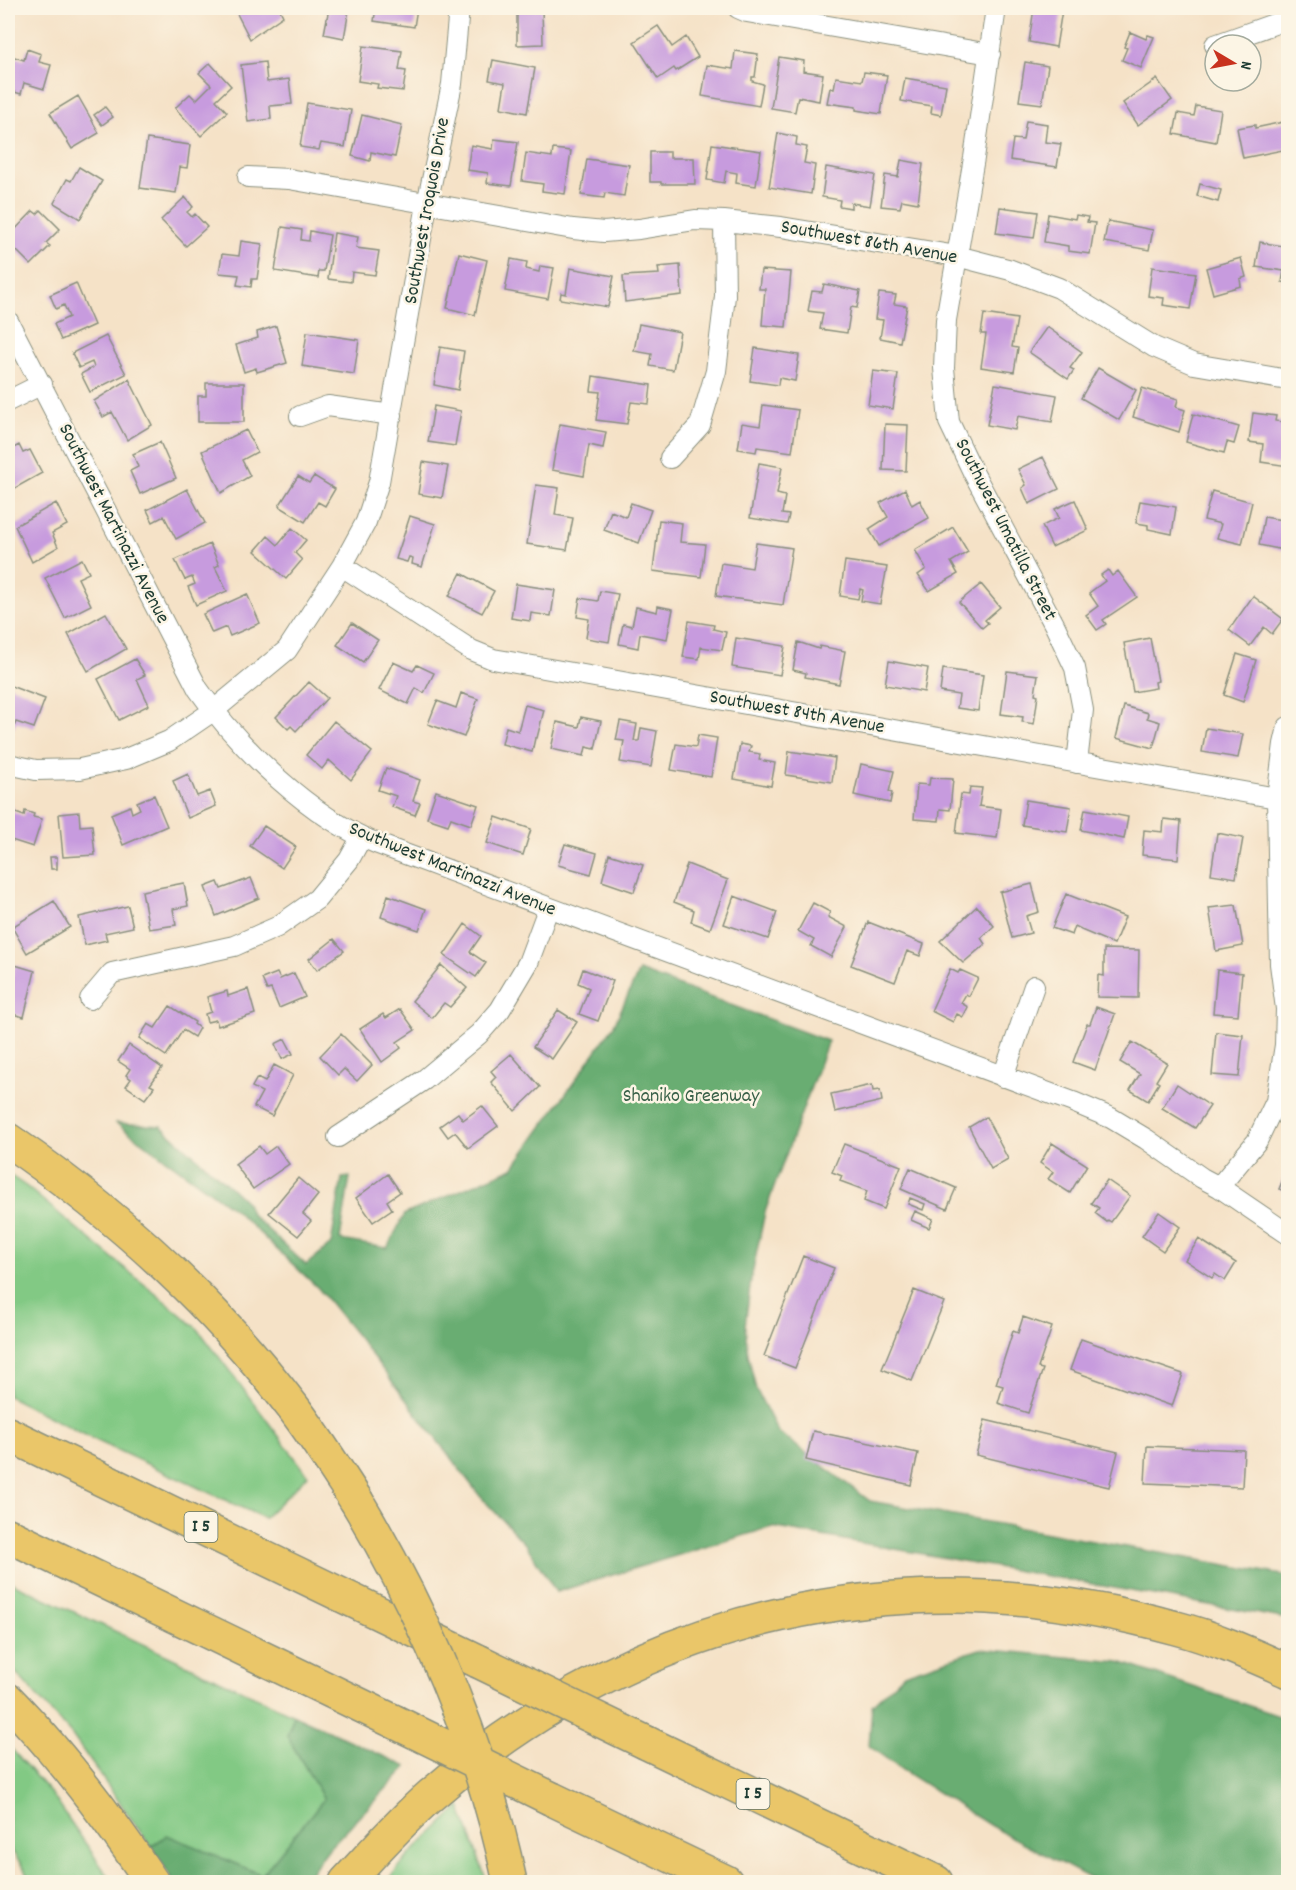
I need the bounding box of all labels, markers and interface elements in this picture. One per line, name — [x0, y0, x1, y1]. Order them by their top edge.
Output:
north arrow — [1203, 33, 1263, 93]
text: N — [1233, 59, 1257, 71]
street label: Southwest Iroquois Drive — [398, 115, 458, 307]
street label: Southwest 86th Avenue — [779, 214, 960, 272]
street label: Southwest Martinazzi Avenue — [50, 419, 176, 629]
street label: Southwest Umatilla Street — [947, 434, 1063, 626]
street label: Southwest 84th Avenue — [707, 684, 887, 742]
street label: Southwest Martinazzi Avenue — [344, 816, 560, 925]
park label: Shaniko Greenway — [623, 1083, 760, 1111]
road number: I 5 — [184, 1512, 218, 1542]
road number: I 5 — [736, 1779, 770, 1809]

